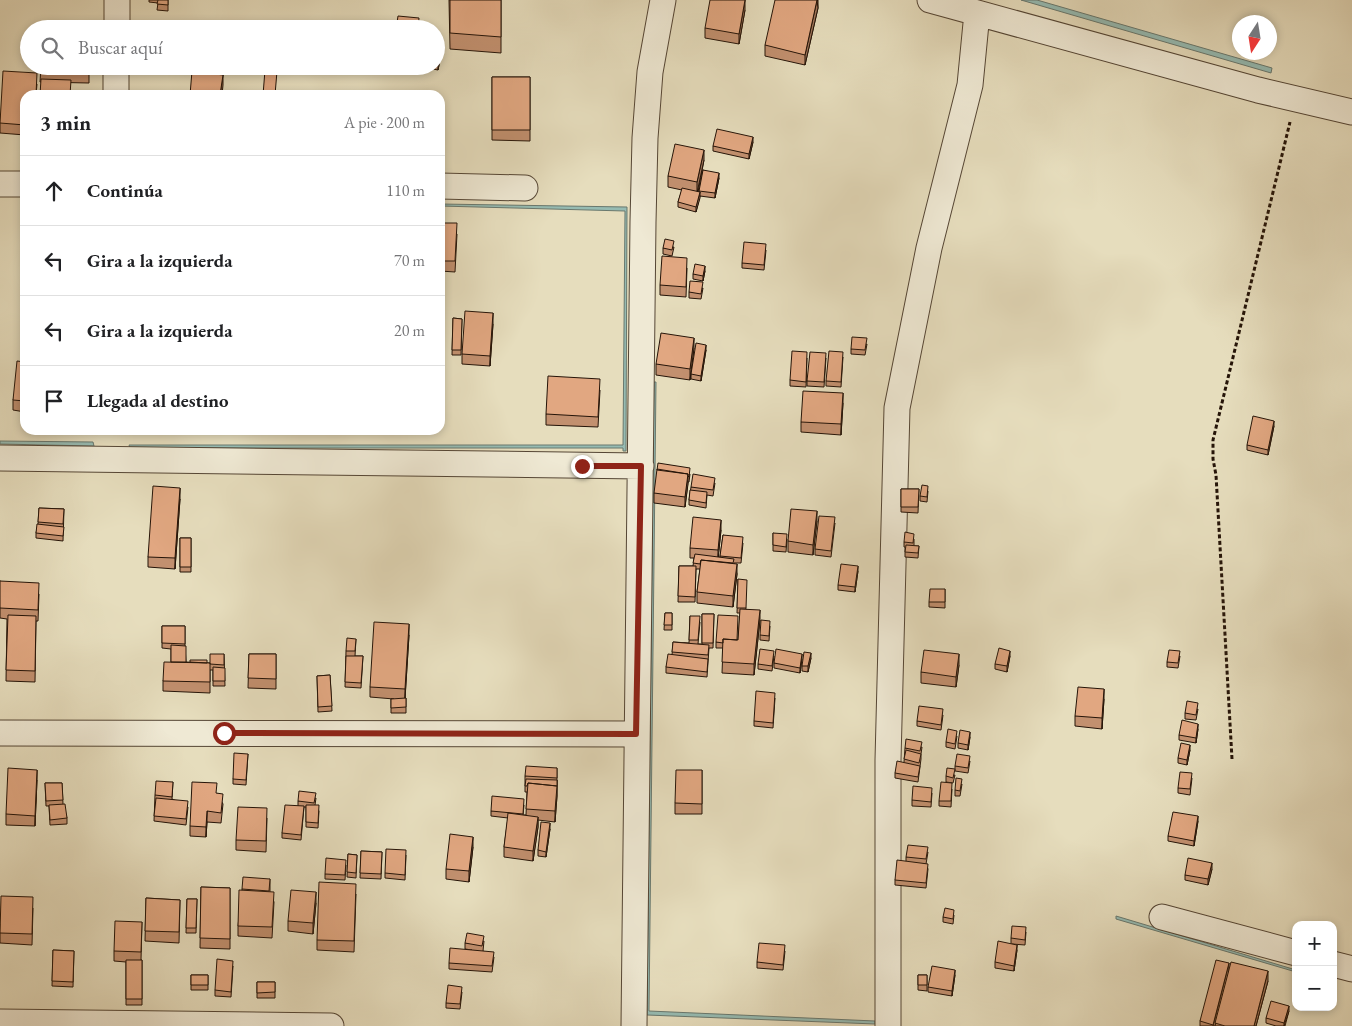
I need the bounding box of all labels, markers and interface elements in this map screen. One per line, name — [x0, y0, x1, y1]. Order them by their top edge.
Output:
north arrow — [1232, 15, 1277, 60]
search box — [20, 20, 445, 75]
icon: search — [38, 34, 66, 62]
text: Buscar aquí — [78, 35, 163, 60]
text: 3 min — [40, 109, 91, 136]
text: A pie · 200 m — [344, 112, 425, 133]
icon: ahead — [40, 177, 68, 205]
text: Continúa — [87, 178, 163, 203]
text: 110 m — [386, 180, 425, 201]
icon: left — [40, 247, 68, 275]
text: Gira a la izquierda — [87, 248, 233, 273]
text: 70 m — [394, 250, 425, 271]
icon: left — [40, 317, 68, 345]
text: Gira a la izquierda — [87, 318, 233, 343]
text: 20 m — [394, 320, 425, 341]
icon: arrive — [40, 387, 68, 415]
text: Llegada al destino — [87, 388, 229, 413]
route end — [571, 455, 594, 478]
route start — [213, 722, 236, 745]
map controls — [1292, 921, 1337, 1011]
button: + — [1292, 921, 1337, 966]
button: − — [1292, 966, 1337, 1011]

